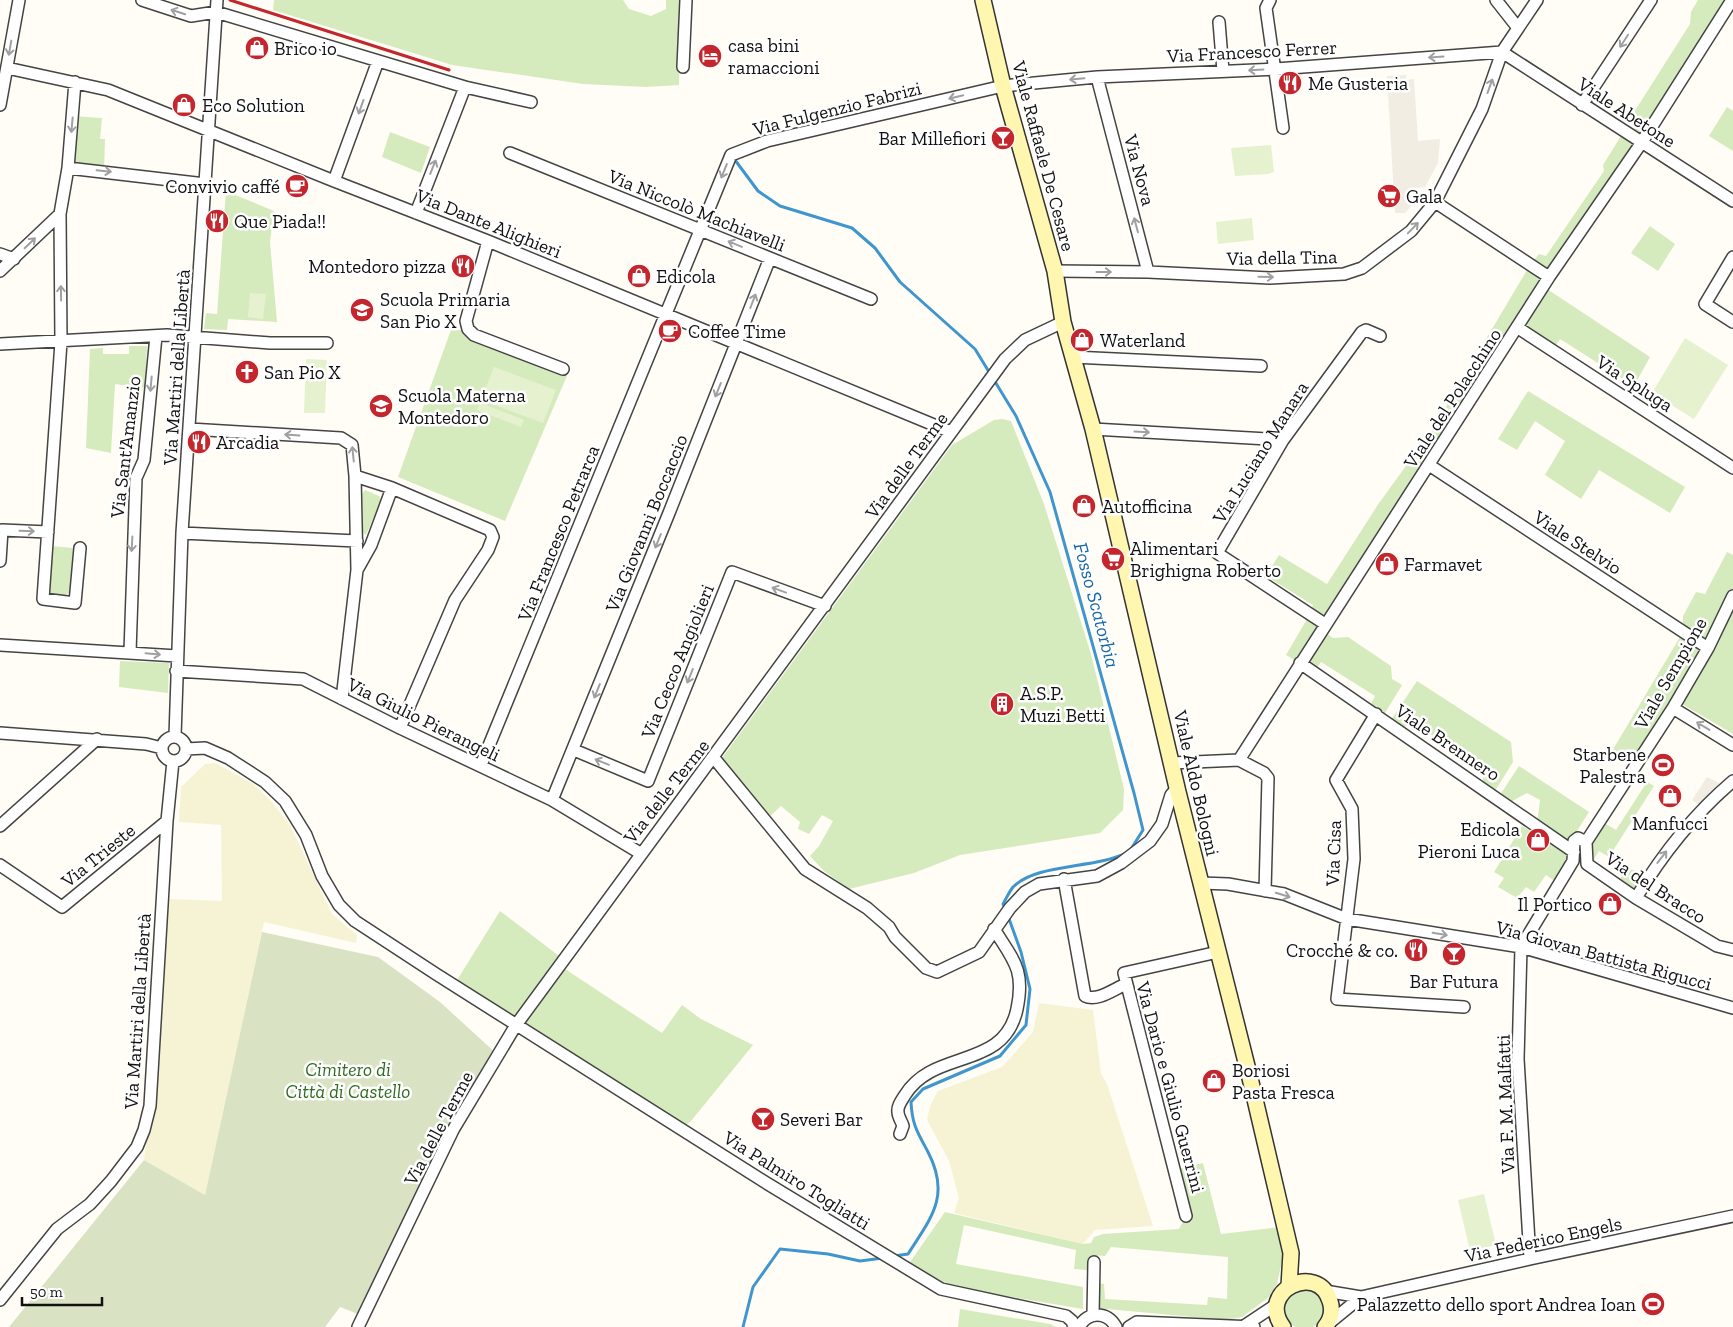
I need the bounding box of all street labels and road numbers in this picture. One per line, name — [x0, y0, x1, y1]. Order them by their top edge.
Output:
street label: Via Francesco Ferrer — [1165, 36, 1338, 67]
street label: Viale Raffaele De Cesare — [1007, 58, 1080, 254]
street label: Viale Abetone — [1573, 72, 1680, 153]
street label: Via Fulgenzio Fabrizi — [750, 76, 924, 141]
street label: Via Nova — [1119, 131, 1160, 208]
street label: Via Niccolò Machiavelli — [604, 164, 789, 257]
street label: Via Dante Alighieri — [412, 183, 565, 263]
street label: Via della Tina — [1226, 245, 1337, 270]
street label: Via Martiri della Libertà — [158, 268, 195, 467]
street label: Viale del Polacchino — [1398, 324, 1506, 473]
street label: Via Spluga — [1591, 350, 1677, 417]
street label: Via Sant'Amanzio — [105, 374, 146, 520]
street label: Via Luciano Manara — [1207, 377, 1313, 528]
street label: Via delle Terme — [860, 408, 953, 524]
street label: Via Giovanni Boccaccio — [600, 431, 693, 616]
street label: Via Francesco Petrarca — [512, 442, 604, 625]
street label: Viale Stelvio — [1529, 505, 1626, 580]
street label: Via Cecco Angiolieri — [636, 581, 719, 743]
street label: Viale Sempione — [1629, 613, 1712, 734]
street label: Via Giulio Pierangeli — [343, 672, 504, 766]
street label: Viale Brennero — [1390, 698, 1505, 786]
street label: Viale Aldo Bologni — [1168, 707, 1224, 858]
street label: Via delle Terme — [618, 735, 714, 849]
street label: Via Trieste — [56, 819, 140, 893]
street label: Via Cisa — [1321, 820, 1346, 887]
street label: Via del Bracco — [1600, 846, 1711, 929]
street label: Via Martiri della Libertà — [119, 912, 156, 1111]
street label: Via Giovan Battista Rigucci — [1492, 915, 1714, 995]
street label: Via Dario e Giulio Guerrini — [1131, 978, 1210, 1195]
street label: Via F. M. Malfatti — [1492, 1034, 1519, 1175]
street label: Via delle Terme — [398, 1067, 478, 1190]
street label: Via Palmiro Togliatti — [718, 1125, 874, 1235]
street label: Via Federico Engels — [1461, 1212, 1624, 1268]

